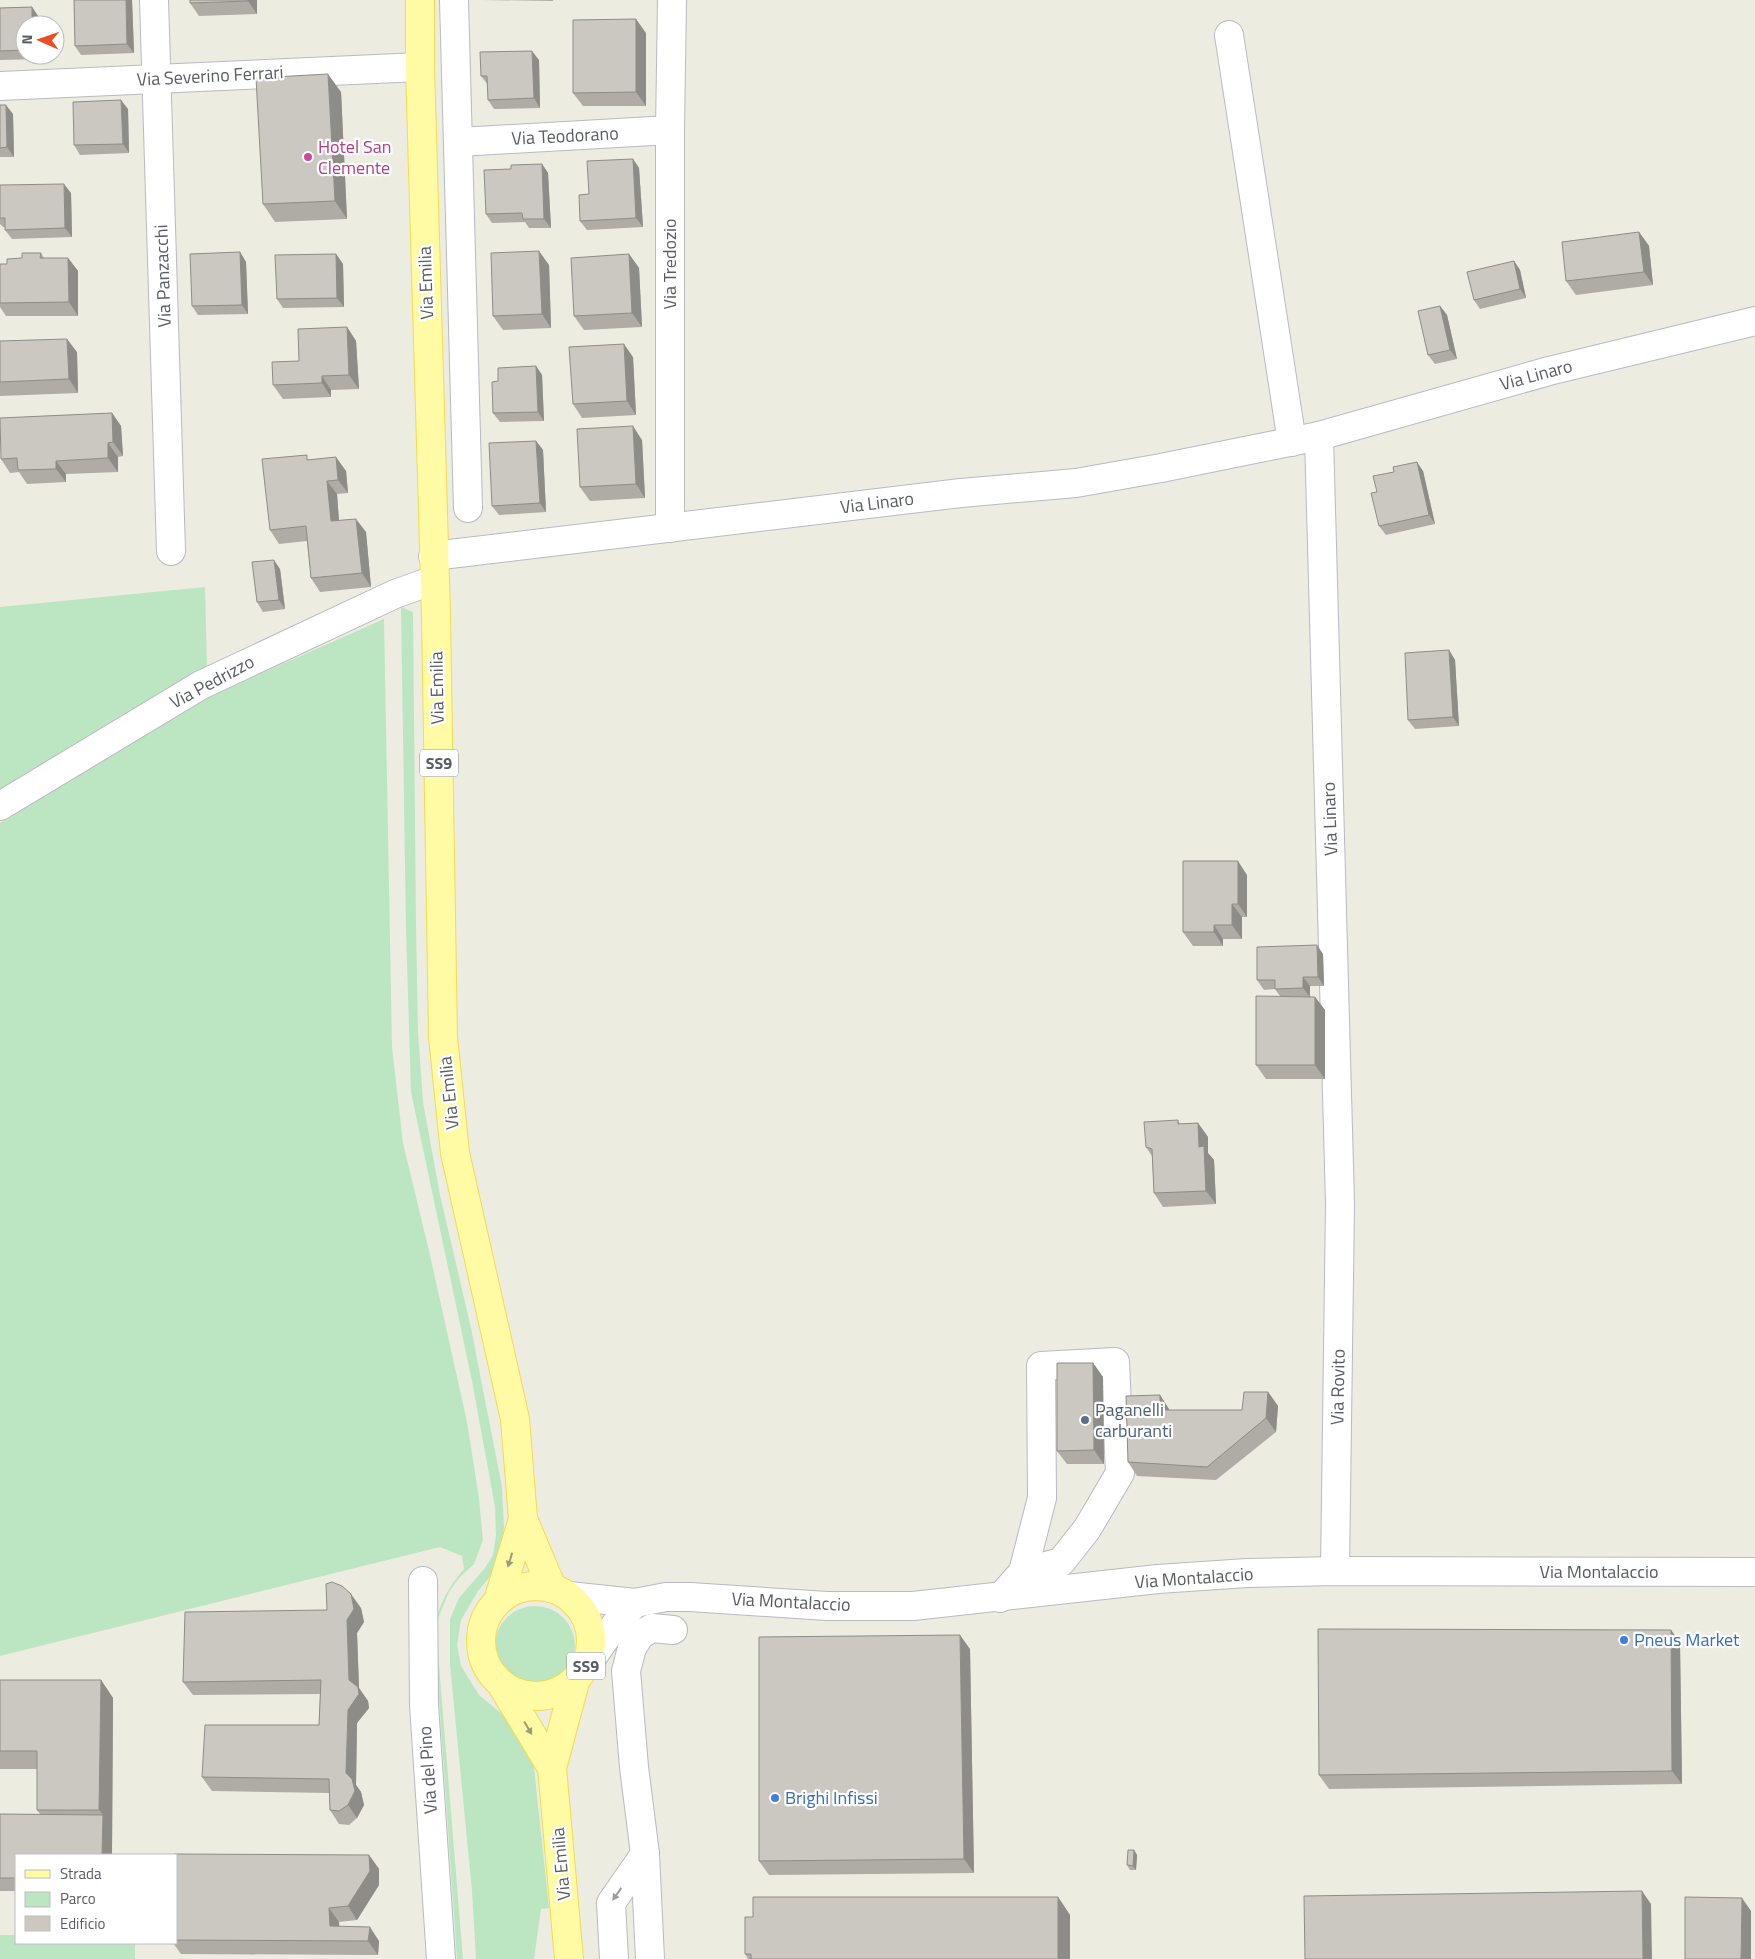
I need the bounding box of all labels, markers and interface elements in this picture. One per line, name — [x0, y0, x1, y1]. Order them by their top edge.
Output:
north arrow — [15, 15, 65, 65]
text: N — [16, 34, 37, 45]
street label: Via Severino Ferrari — [136, 58, 284, 93]
street label: Via Teodorano — [511, 119, 619, 152]
place label: Hotel San Clemente — [318, 133, 391, 181]
marker: Hotel San Clemente — [302, 151, 314, 163]
street label: Via Tredozio — [656, 218, 683, 310]
street label: Via Panzacchi — [147, 224, 178, 328]
street label: Via Emilia — [411, 246, 440, 320]
street label: Via Linaro — [1497, 352, 1575, 397]
street label: Via Linaro — [838, 485, 915, 520]
street label: Via Pedrizzo — [165, 648, 259, 715]
street label: Via Emilia — [422, 651, 451, 725]
road number: SS9 — [420, 750, 458, 776]
street label: Via Linaro — [1315, 781, 1344, 857]
street label: Via Emilia — [431, 1055, 466, 1131]
street label: Via Rovito — [1323, 1349, 1352, 1425]
place label: Paganelli carburanti — [1095, 1396, 1172, 1444]
marker: Paganelli carburanti — [1079, 1414, 1091, 1426]
one-way arrow — [506, 1553, 514, 1568]
street label: Via Montalaccio — [1539, 1558, 1659, 1585]
street label: Via Montalaccio — [1134, 1560, 1254, 1595]
street label: Via Montalaccio — [731, 1585, 851, 1618]
place label: Pneus Market — [1634, 1626, 1740, 1653]
marker: Pneus Market — [1618, 1634, 1630, 1646]
road number: SS9 — [567, 1652, 605, 1680]
one-way arrow — [523, 1721, 532, 1734]
street label: Via del Pino — [411, 1725, 444, 1815]
place label: Brighi Infissi — [785, 1784, 878, 1811]
marker: Brighi Infissi — [769, 1792, 781, 1804]
street label: Via Emilia — [544, 1826, 577, 1902]
legend — [15, 1854, 178, 1944]
text: Strada — [60, 1862, 102, 1885]
text: Parco — [60, 1887, 96, 1910]
one-way arrow — [613, 1887, 622, 1901]
text: Edificio — [60, 1912, 105, 1935]

